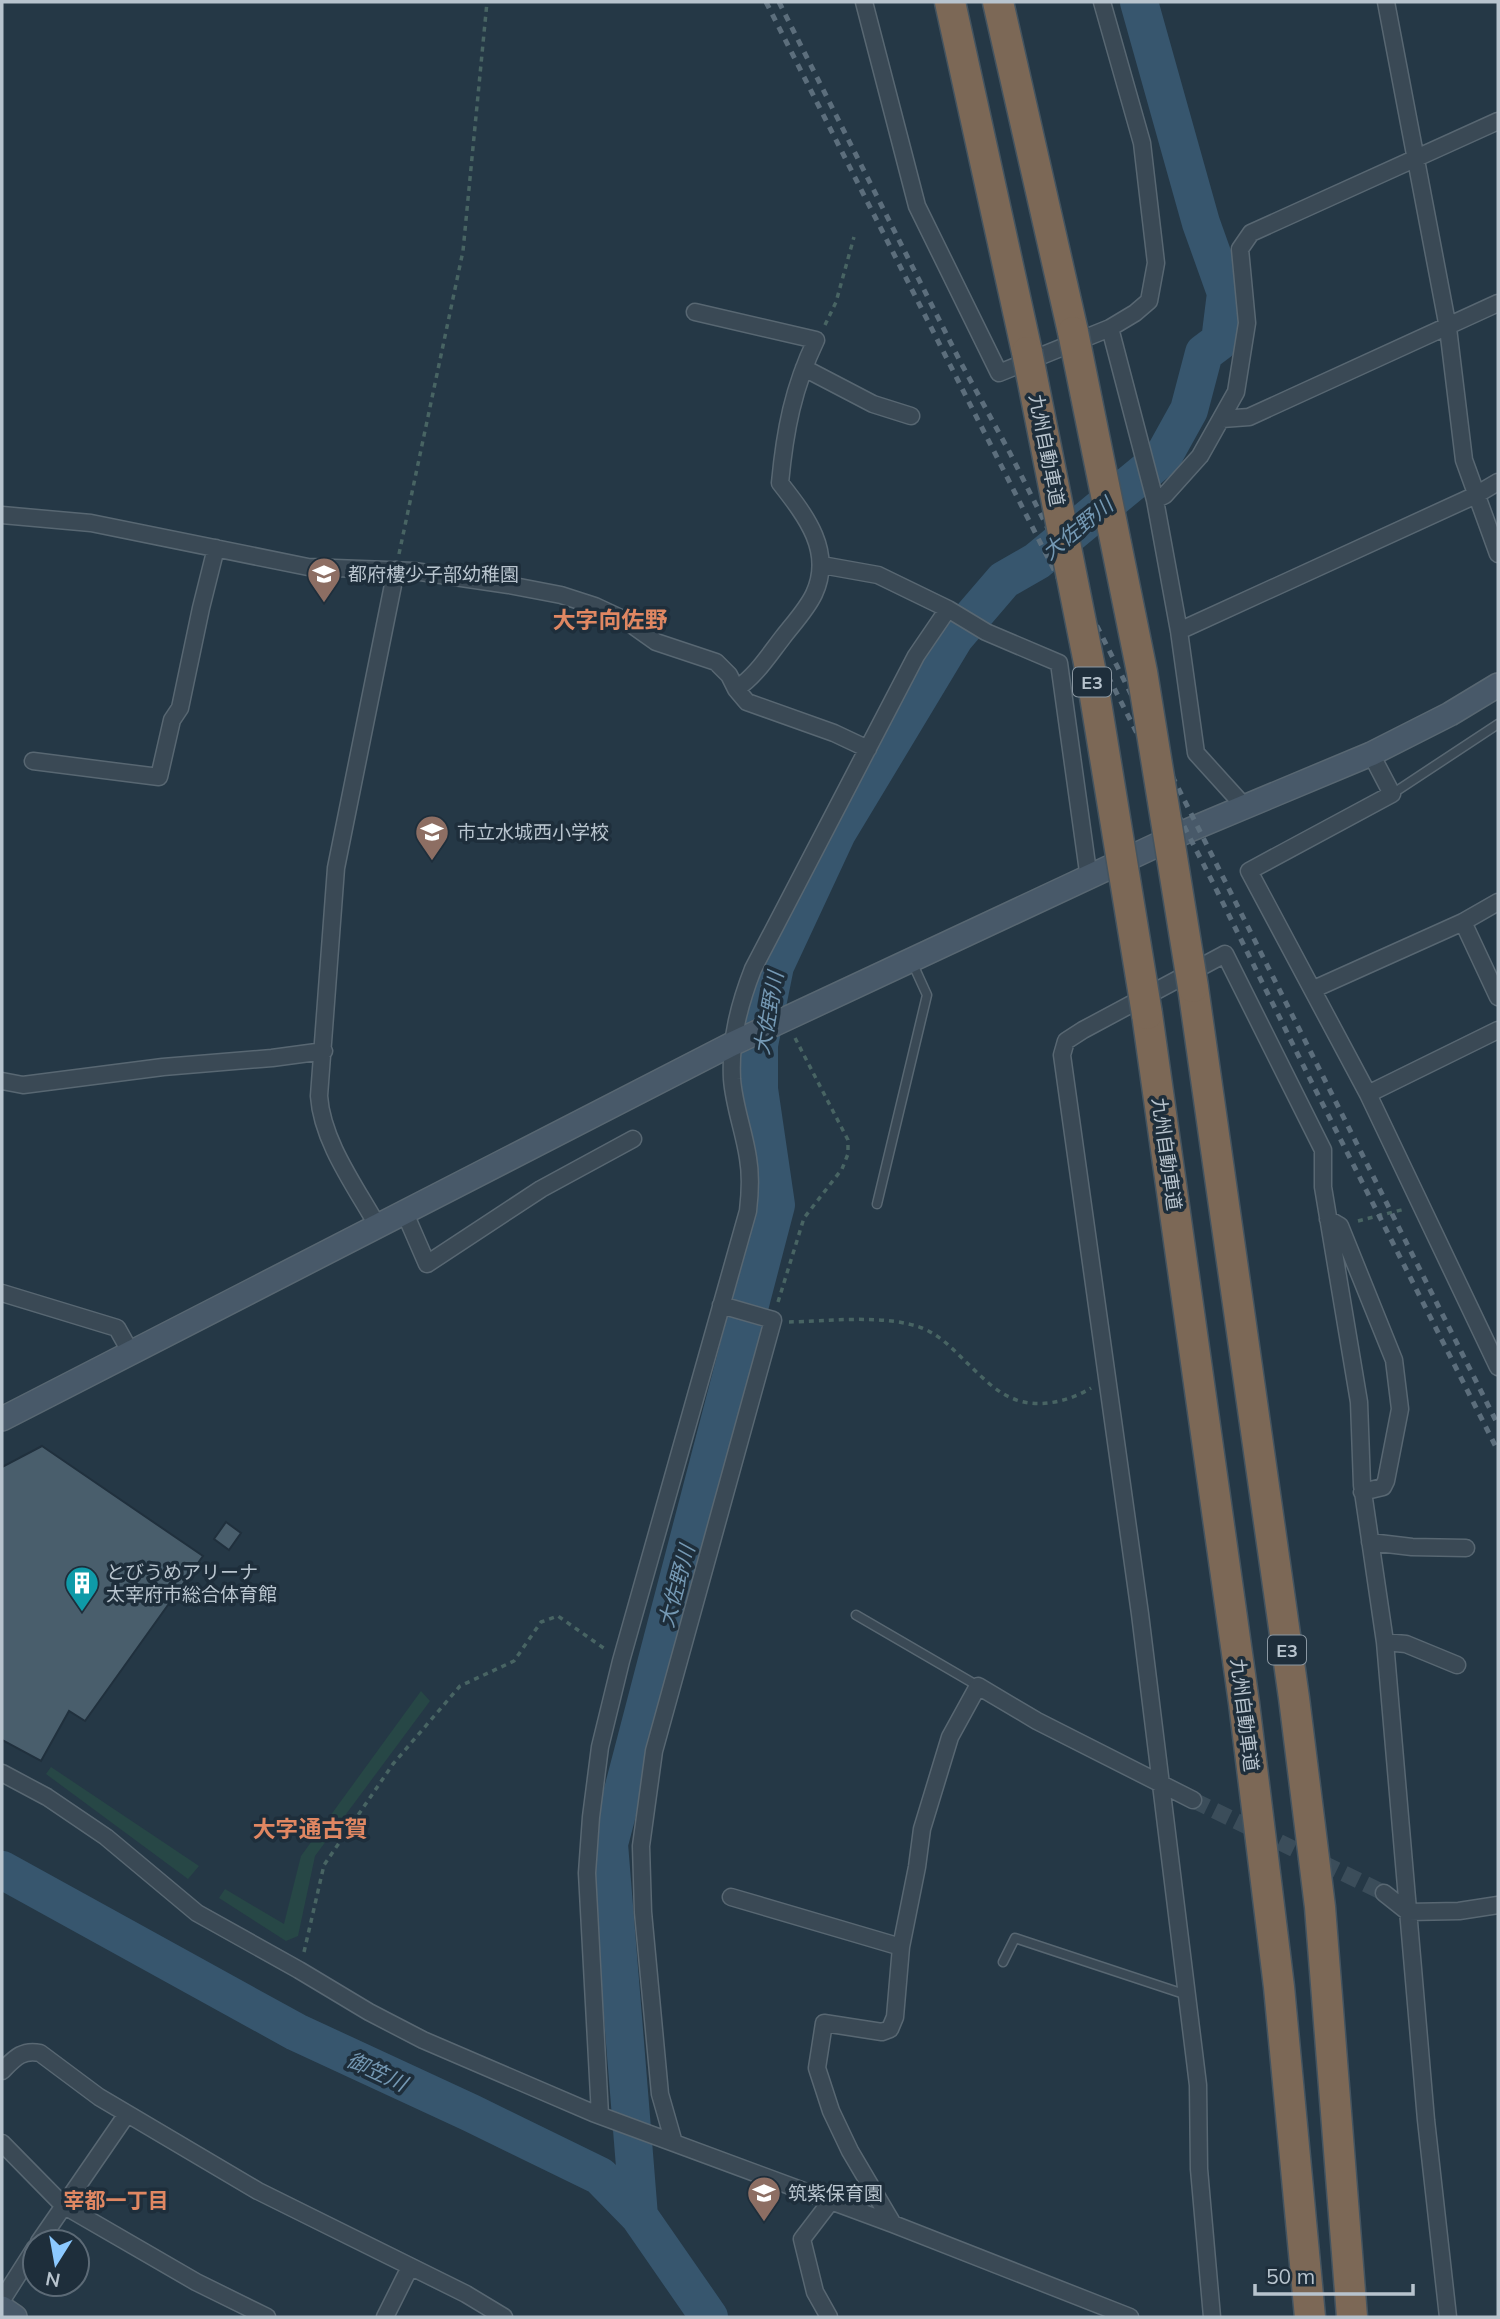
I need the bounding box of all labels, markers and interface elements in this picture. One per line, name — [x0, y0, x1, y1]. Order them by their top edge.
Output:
street label: 九州自動車道 — [1024, 392, 1070, 508]
water label: 大佐野川 — [1036, 490, 1119, 565]
school or university icon: 都府樓少子部幼稚園 — [305, 555, 343, 604]
place label: 都府樓少子部幼稚園 — [348, 562, 519, 586]
district label: 大字向佐野 — [553, 605, 668, 634]
road number: E3 — [1073, 668, 1111, 696]
school or university icon: 市立水城西小学校 — [413, 813, 451, 862]
place label: 市立水城西小学校 — [457, 820, 609, 844]
water label: 大佐野川 — [748, 967, 788, 1057]
street label: 九州自動車道 — [1147, 1096, 1187, 1212]
water label: 大佐野川 — [653, 1540, 700, 1630]
place label: とびうめアリーナ 太宰府市総合体育館 — [106, 1560, 277, 1606]
building icon: とびうめアリーナ 太宰府市総合体育館 — [63, 1564, 101, 1613]
road number: E3 — [1268, 1636, 1306, 1665]
street label: 九州自動車道 — [1226, 1657, 1264, 1773]
district label: 大字通古賀 — [253, 1814, 368, 1843]
water label: 御笠川 — [343, 2046, 413, 2097]
school or university icon: 筑紫保育園 — [745, 2174, 783, 2223]
place label: 筑紫保育園 — [788, 2181, 883, 2205]
district label: 宰都一丁目 — [64, 2187, 169, 2213]
north arrow — [21, 2228, 91, 2298]
scale bar — [1255, 2252, 1412, 2296]
text: 50 m — [1266, 2263, 1315, 2289]
text: N — [43, 2267, 62, 2293]

